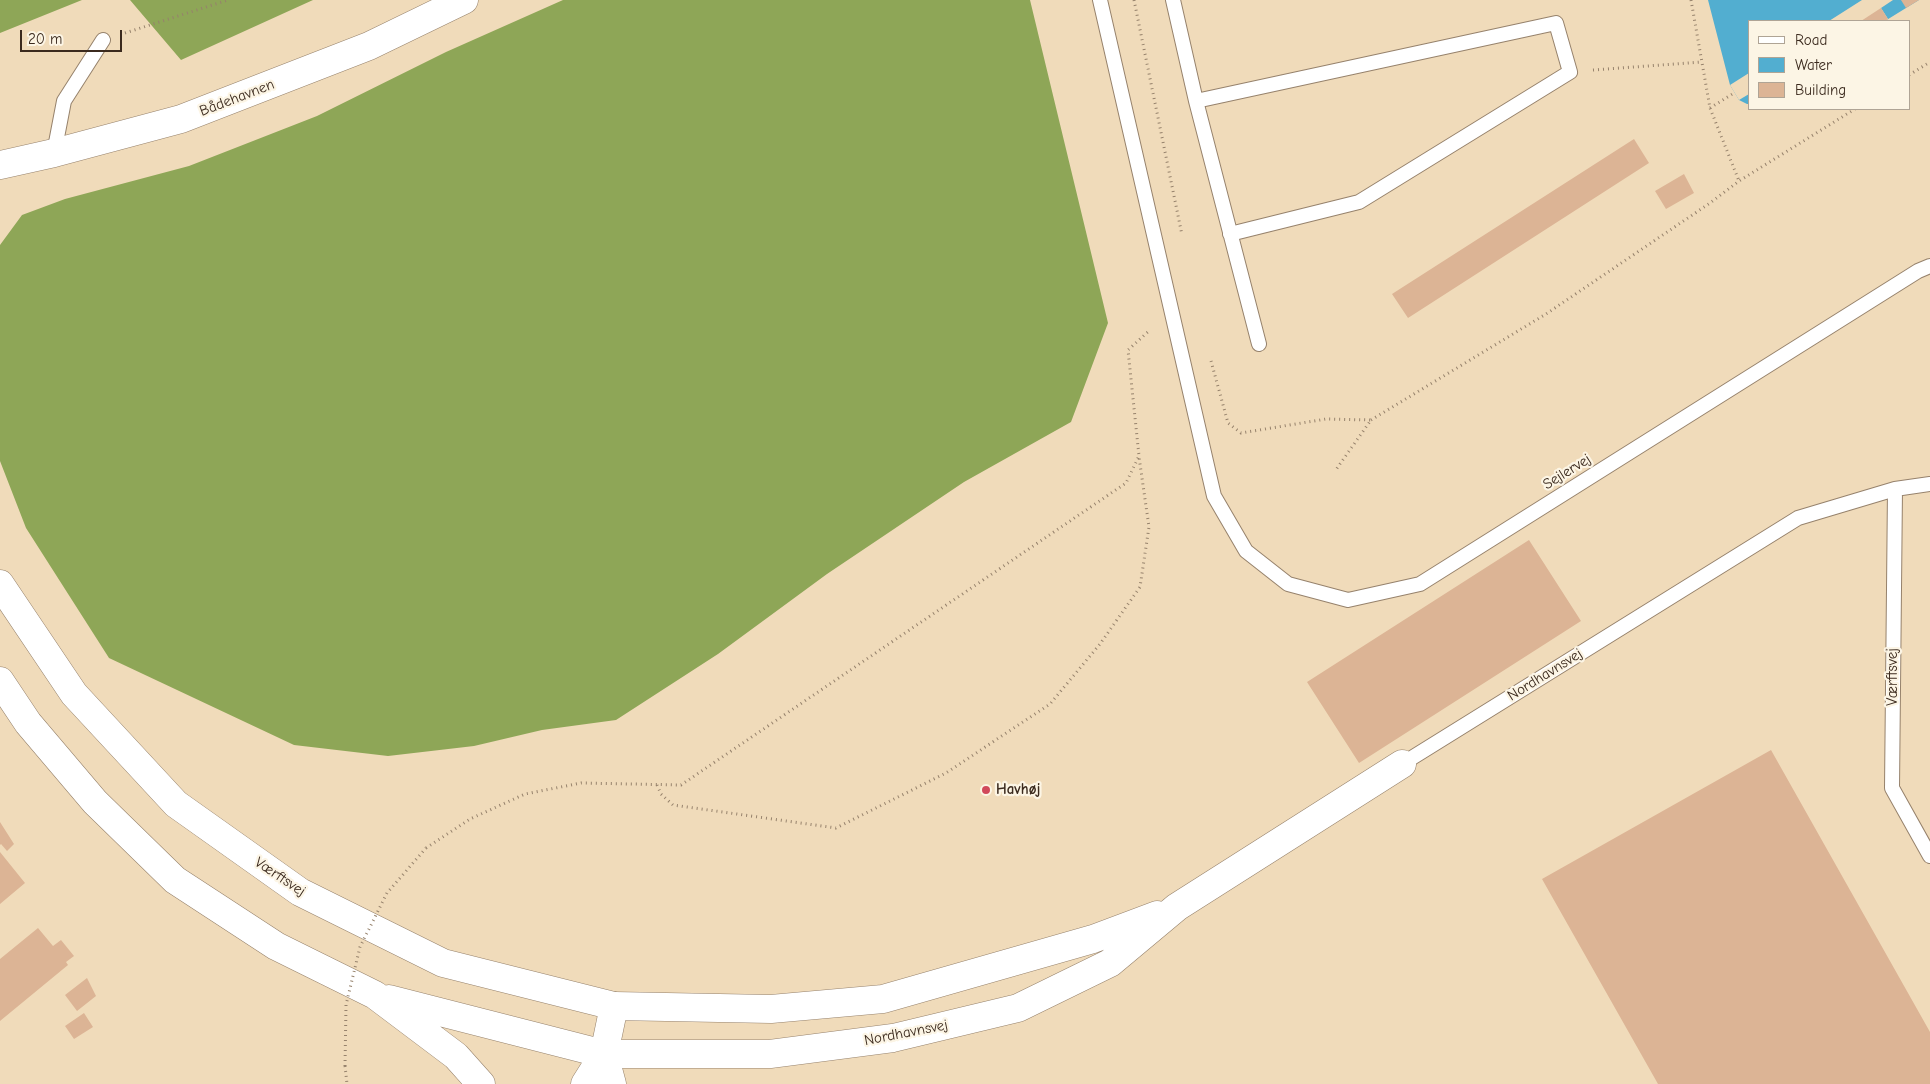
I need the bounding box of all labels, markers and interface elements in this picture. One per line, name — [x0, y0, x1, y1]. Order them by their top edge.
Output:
scale bar — [22, 20, 125, 52]
legend — [1748, 20, 1910, 110]
text: 20 m — [28, 30, 62, 48]
text: Road — [1795, 31, 1827, 49]
text: Water — [1795, 56, 1832, 74]
street label: Bådehavnen — [197, 76, 277, 120]
text: Building — [1795, 81, 1846, 99]
street label: Sejlervej — [1540, 450, 1594, 494]
street label: Nordhavnsvej — [1504, 645, 1586, 705]
street label: Værftsvej — [1884, 648, 1902, 706]
place label: Havhøj — [996, 781, 1040, 799]
marker: Havhøj — [980, 784, 992, 796]
street label: Værftsvej — [251, 853, 309, 901]
street label: Nordhavnsvej — [863, 1016, 949, 1050]

